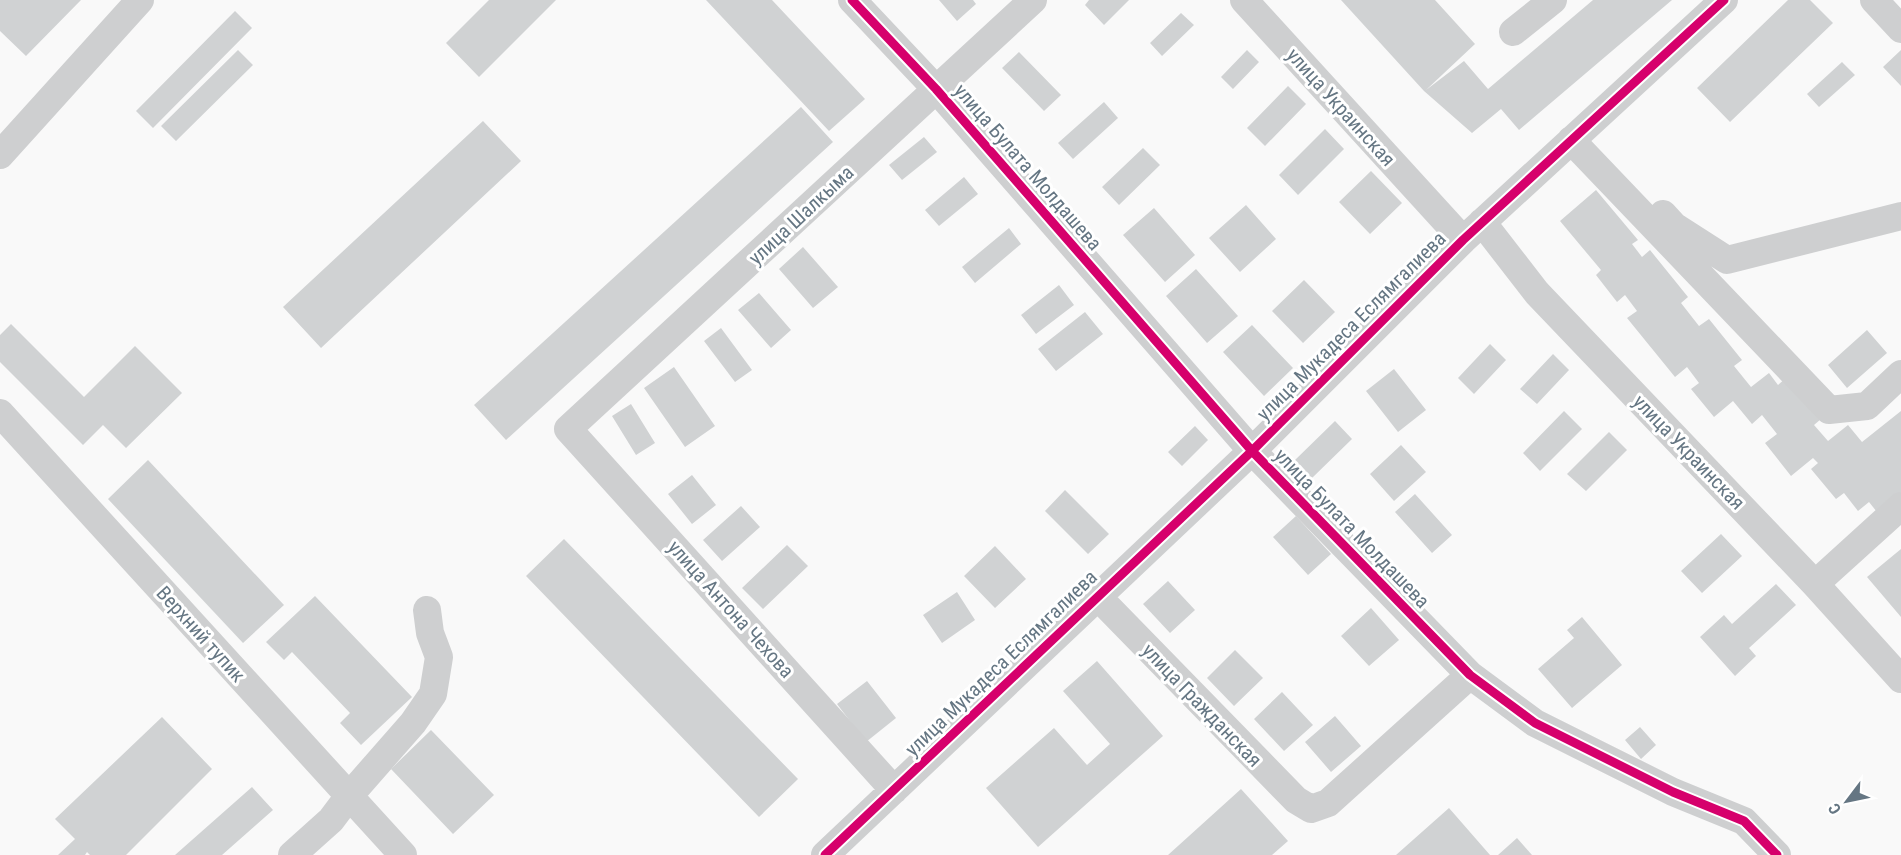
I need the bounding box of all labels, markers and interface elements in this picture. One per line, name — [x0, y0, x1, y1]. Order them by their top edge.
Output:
street label: улица Украинская — [1282, 43, 1400, 171]
street label: улица Булата Молдашева — [949, 79, 1107, 255]
street label: улица Шалкыма — [744, 160, 858, 270]
street label: улица Мукадеса Еслямгалиева — [1252, 227, 1450, 425]
street label: улица Украинская — [1628, 390, 1750, 514]
street label: улица Булата Молдашева — [1270, 443, 1434, 613]
street label: улица Антона Чехова — [663, 535, 799, 683]
street label: улица Мукадеса Еслямгалиева — [900, 565, 1102, 761]
street label: Верхний тупик — [152, 581, 251, 687]
street label: улица Гражданская — [1137, 638, 1267, 772]
north arrow — [1817, 771, 1877, 831]
text: С — [1824, 800, 1845, 818]

